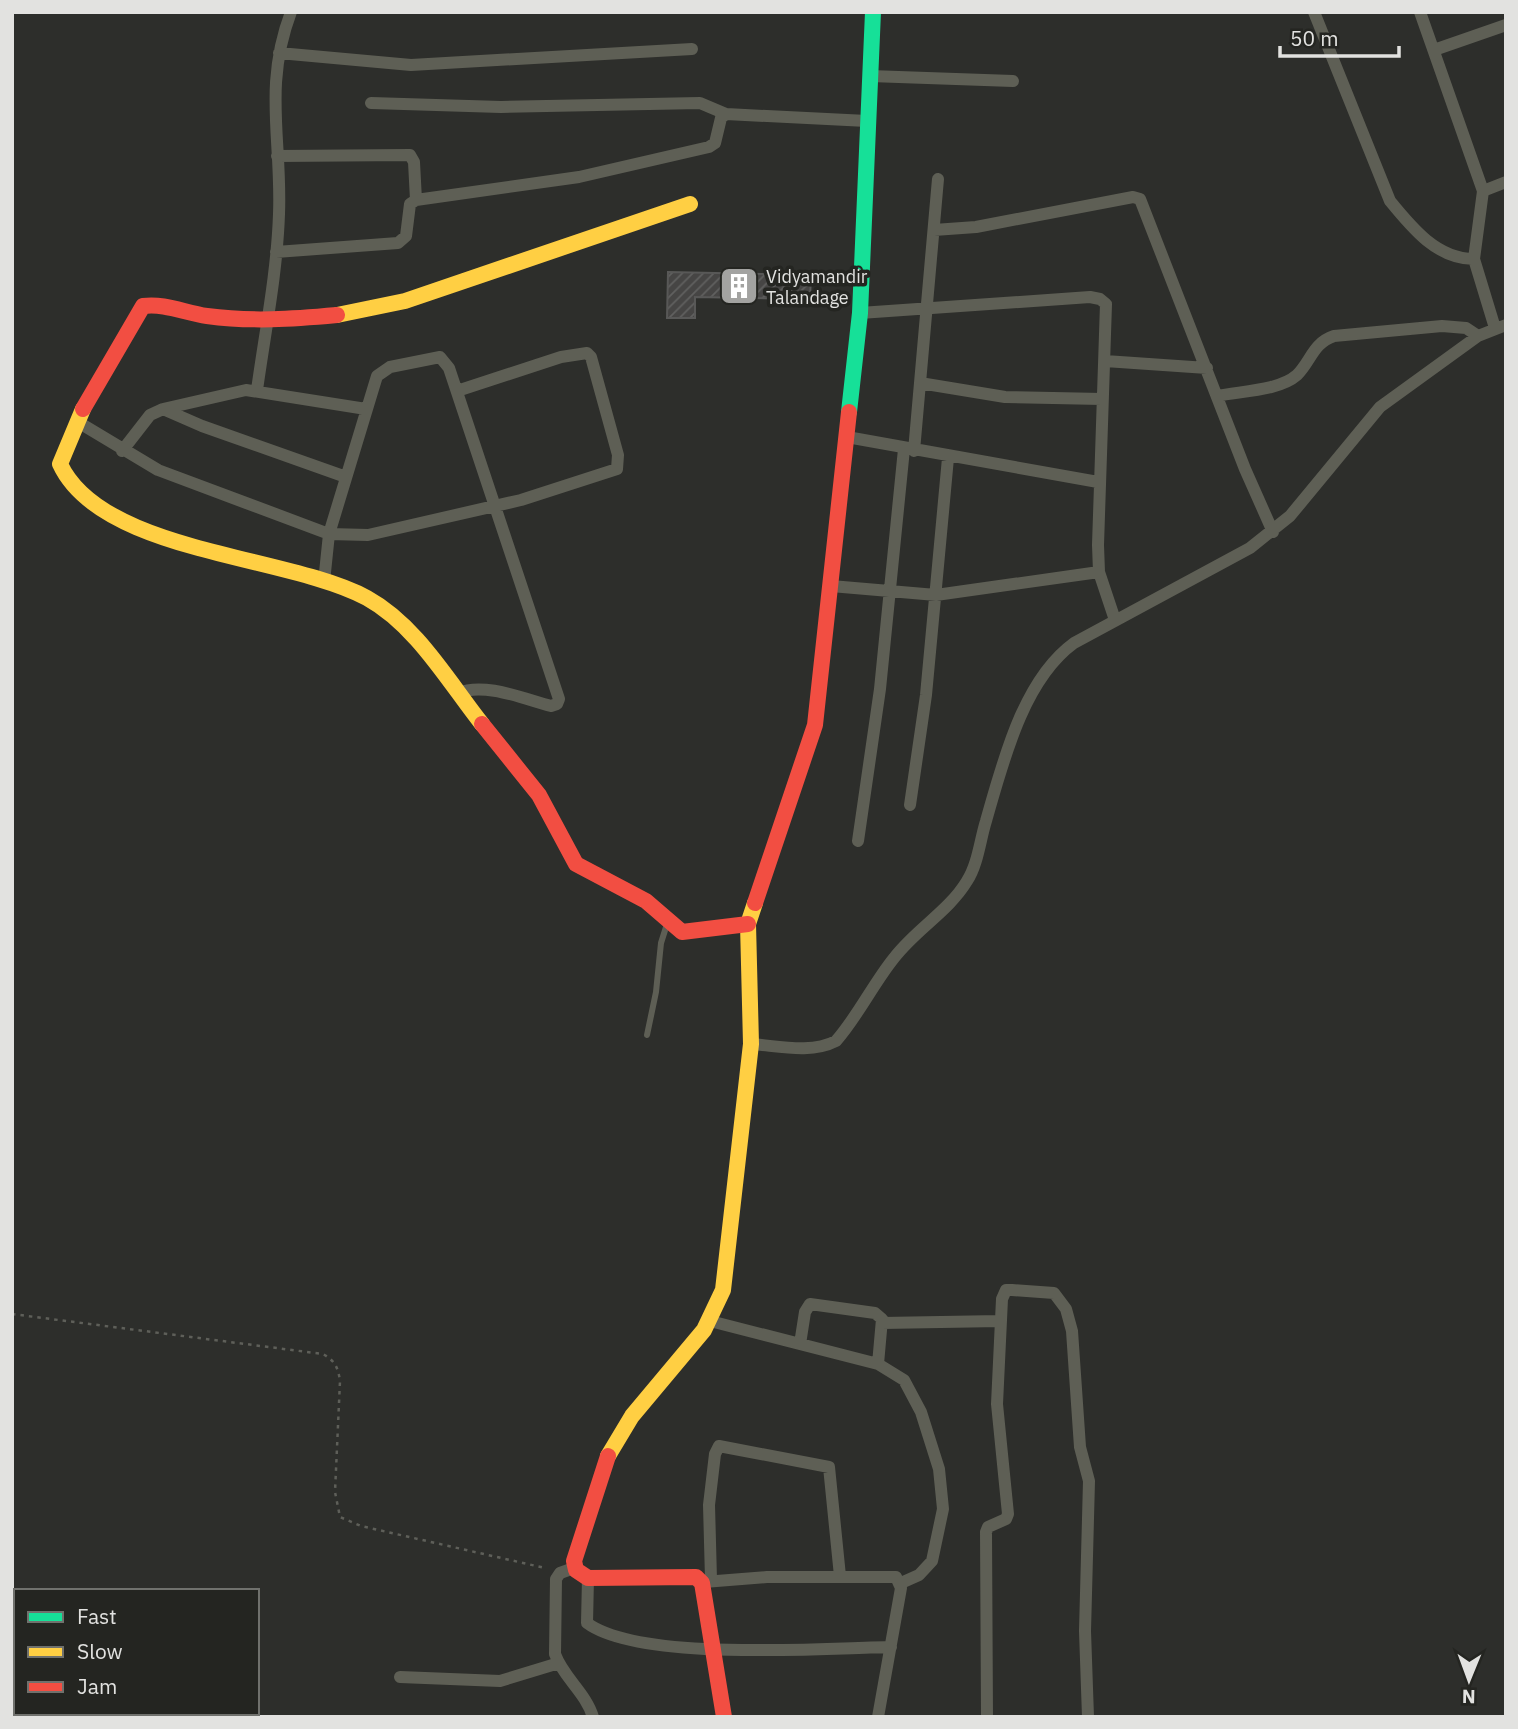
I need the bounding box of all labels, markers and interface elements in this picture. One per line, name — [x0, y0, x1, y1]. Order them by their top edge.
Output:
scale bar — [1280, 14, 1399, 58]
text: 50 m — [1290, 24, 1339, 52]
building icon: Vidyamandir Talandage — [718, 265, 760, 307]
place label: Vidyamandir Talandage — [766, 265, 868, 309]
legend — [14, 1589, 259, 1715]
text: Fast — [77, 1602, 117, 1630]
text: Slow — [77, 1637, 123, 1665]
north arrow — [1434, 1645, 1504, 1715]
text: Jam — [77, 1672, 117, 1700]
text: N — [1462, 1685, 1476, 1709]

